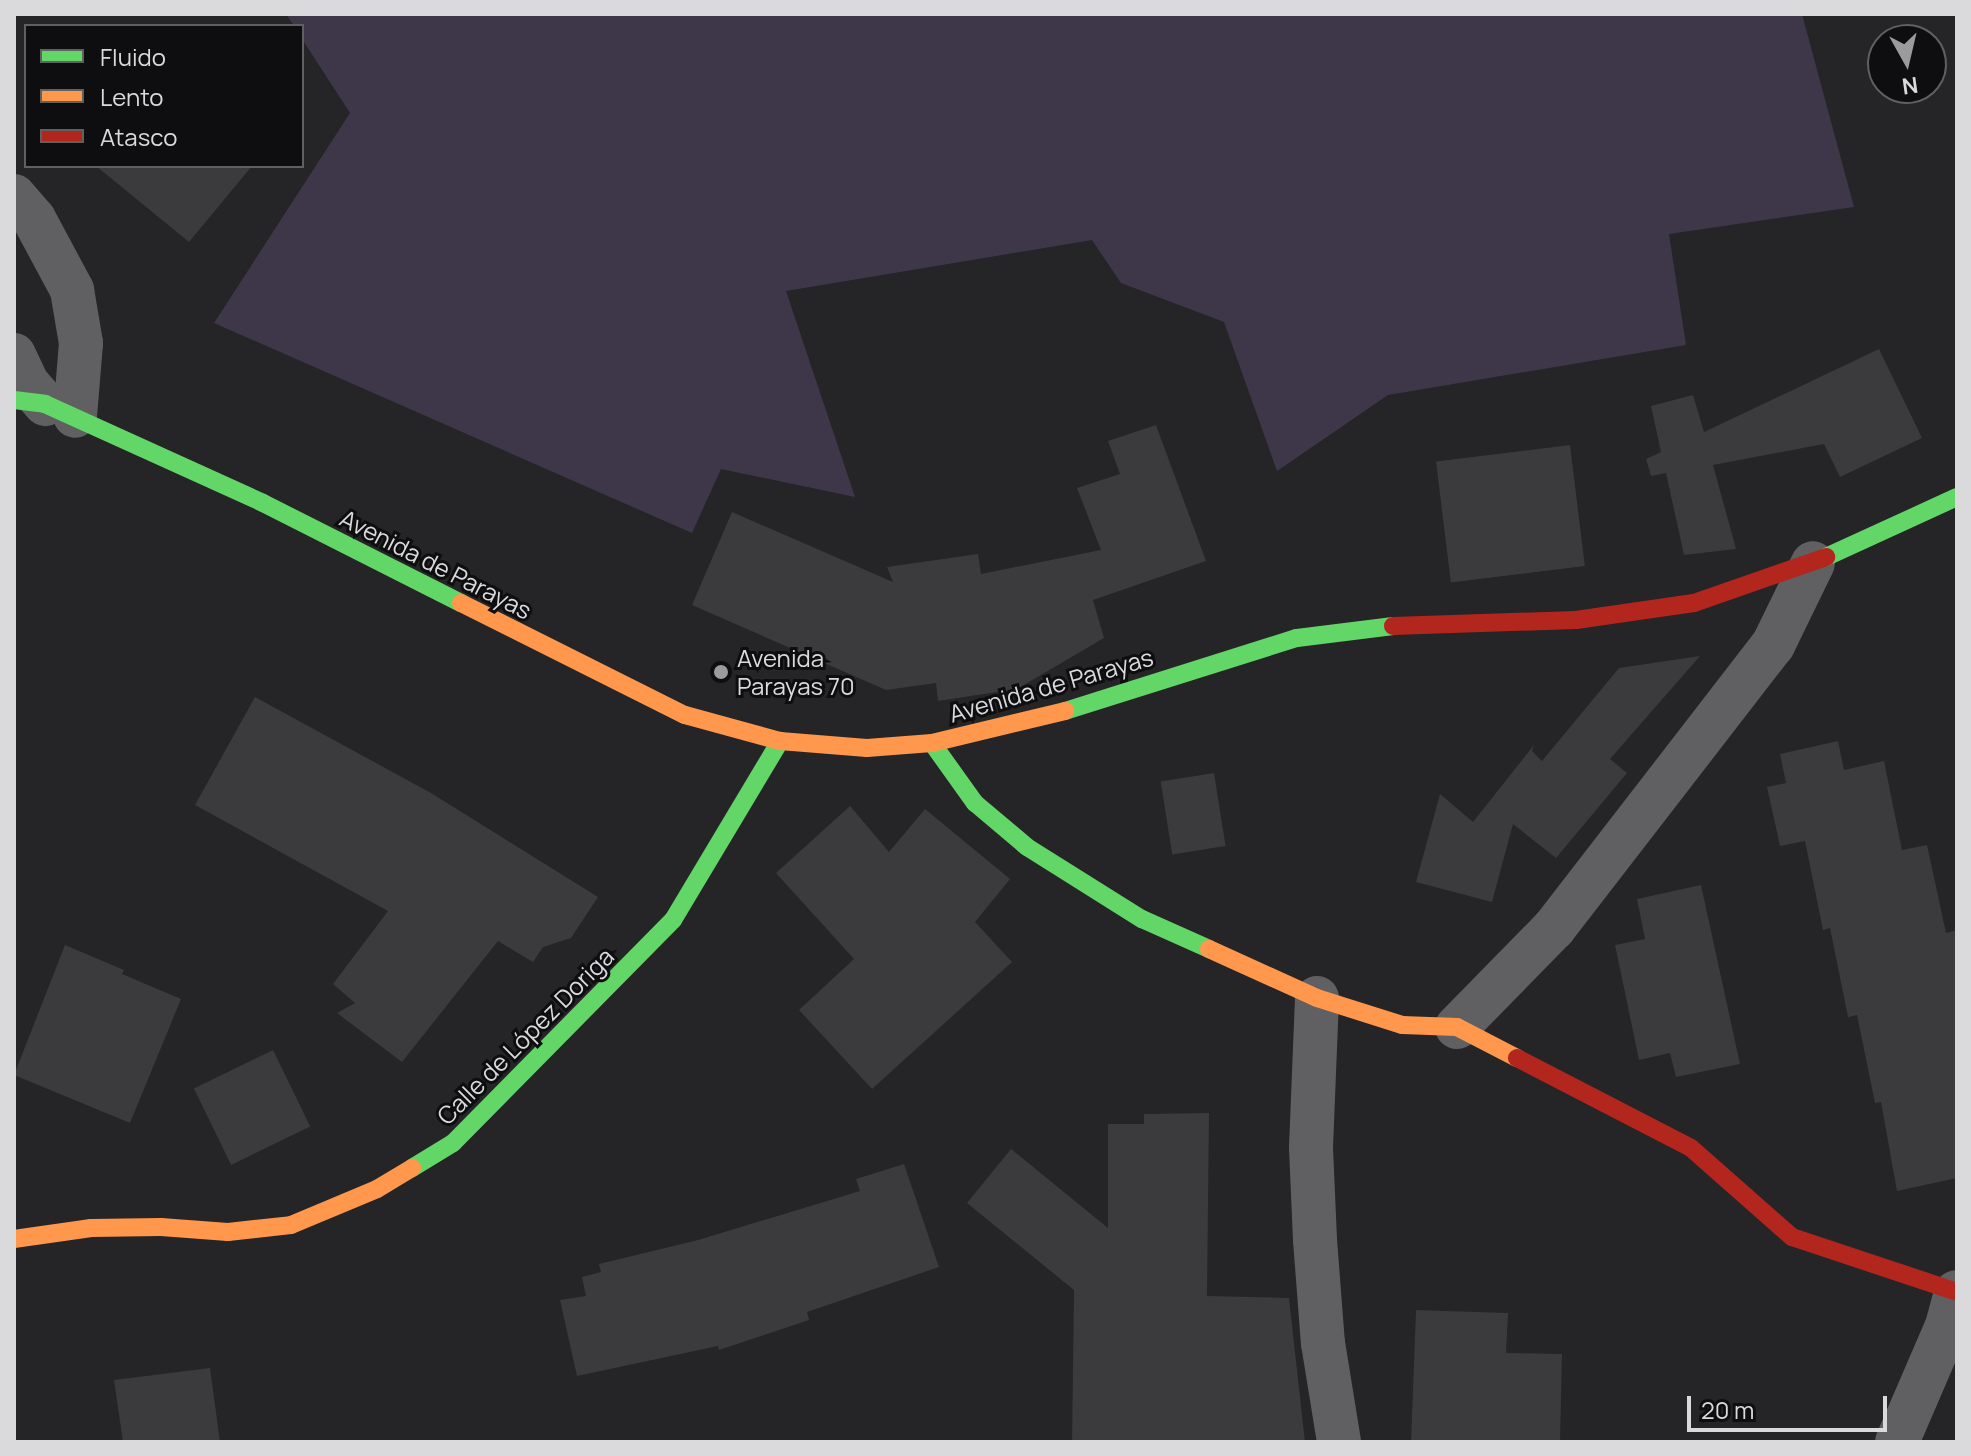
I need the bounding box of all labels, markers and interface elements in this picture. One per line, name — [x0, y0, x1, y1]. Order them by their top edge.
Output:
legend — [24, 24, 304, 168]
north arrow — [1867, 24, 1947, 104]
text: Fluido — [100, 40, 166, 73]
text: N — [1900, 70, 1920, 102]
text: Lento — [100, 80, 164, 113]
text: Atasco — [100, 120, 177, 153]
street label: Avenida de Parayas — [335, 503, 537, 625]
street label: Avenida de Parayas — [946, 642, 1156, 728]
place label: Avenida Parayas 70 — [737, 644, 855, 700]
marker: Avenida Parayas 70 — [712, 663, 730, 681]
street label: Calle de López Doriga — [431, 942, 619, 1130]
scale bar — [1691, 1380, 1891, 1430]
text: 20 m — [1701, 1393, 1754, 1426]

